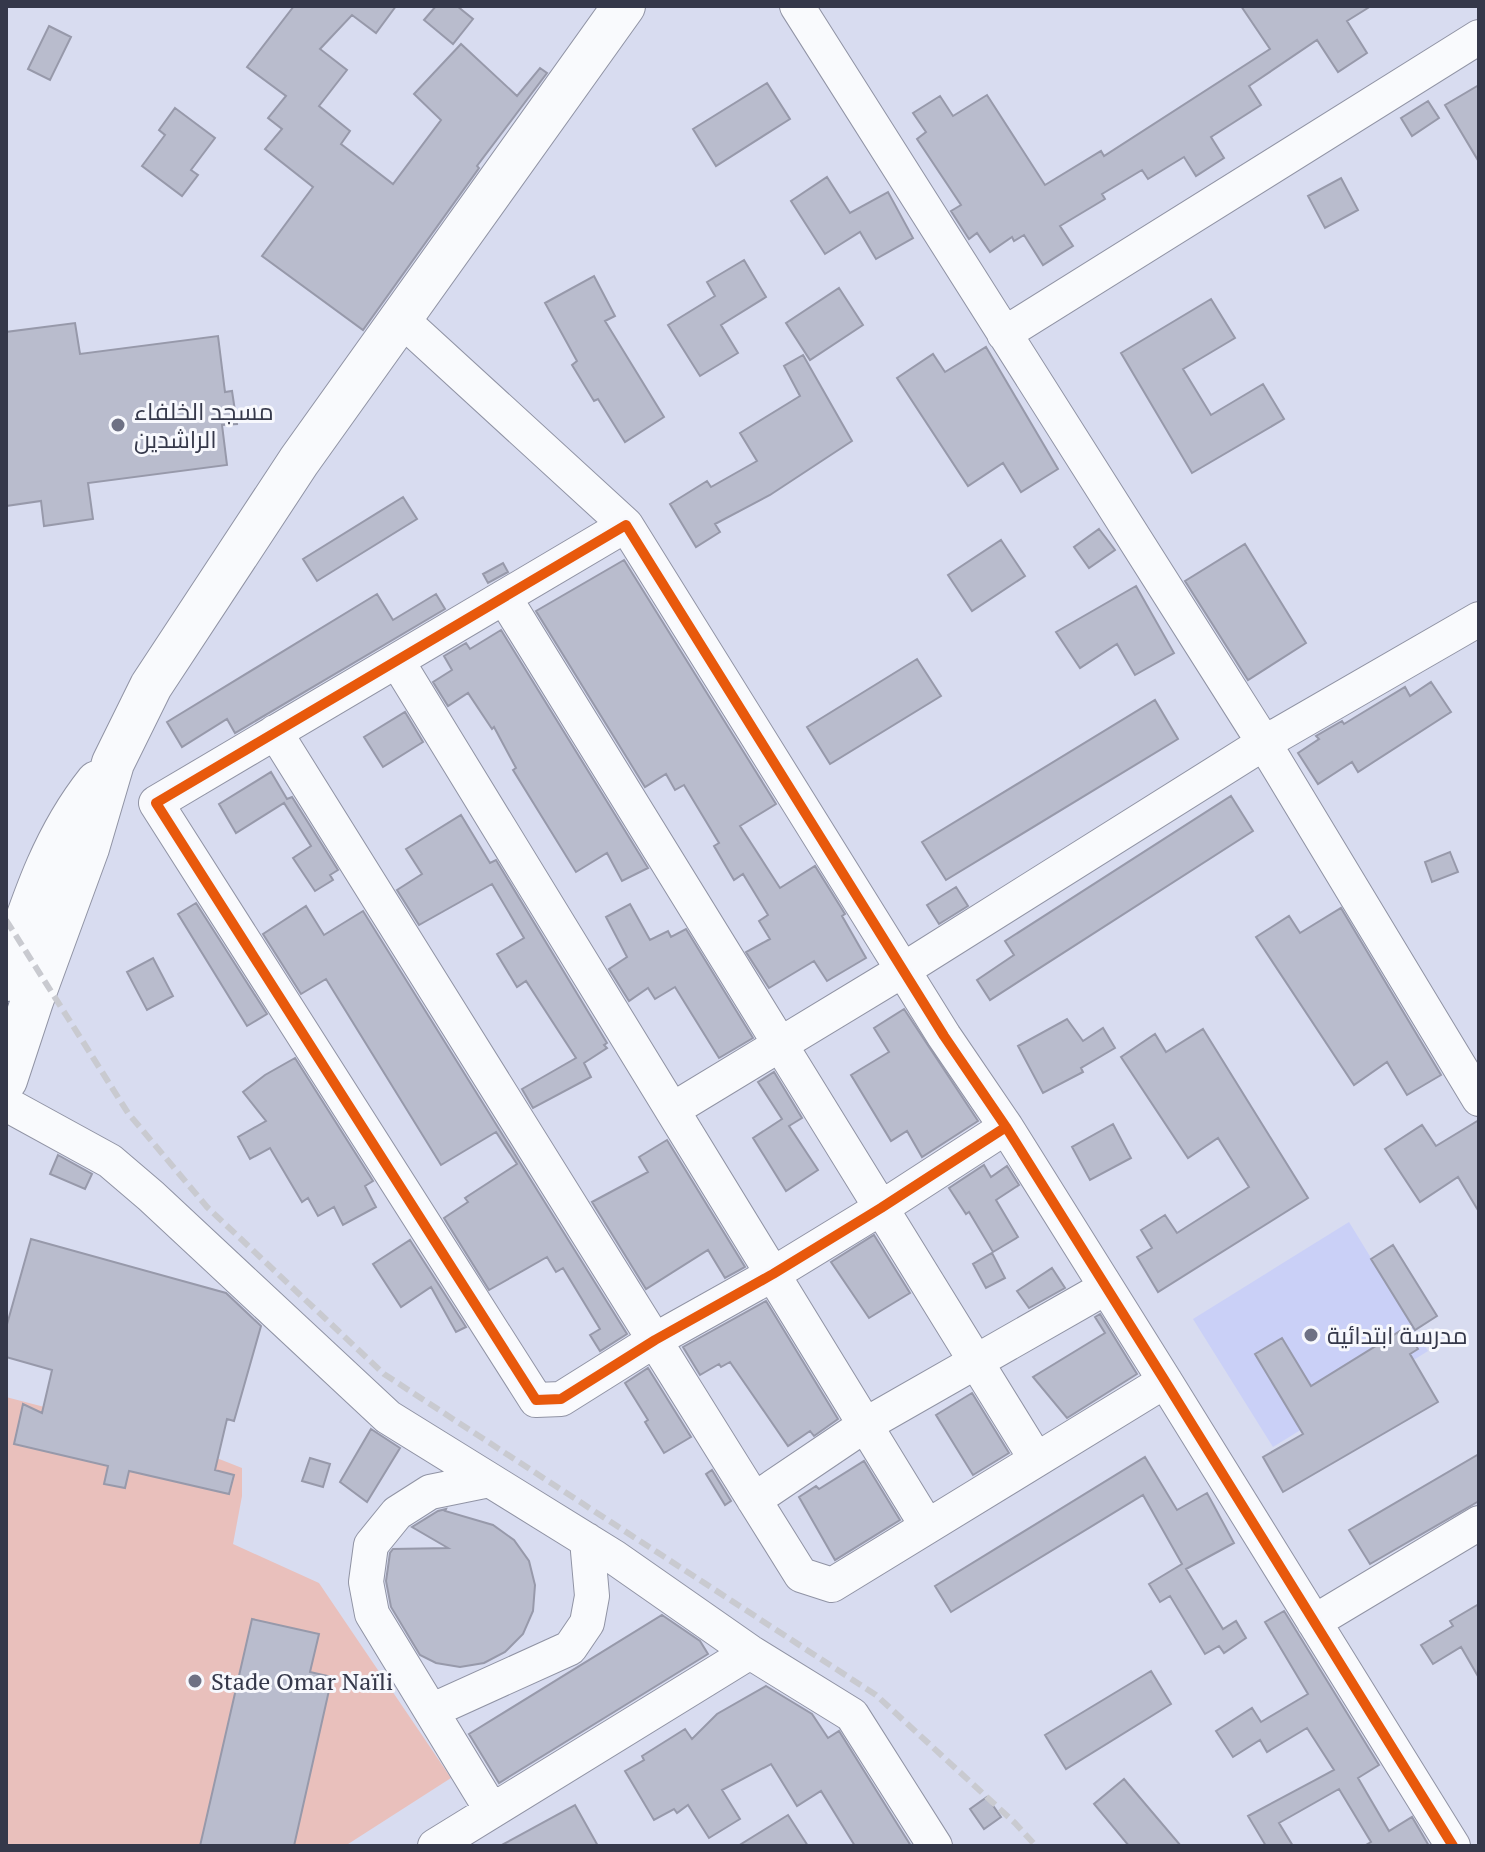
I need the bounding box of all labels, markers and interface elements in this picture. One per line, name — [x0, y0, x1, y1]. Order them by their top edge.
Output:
place label: مسجد الخلفاء الراشدين — [134, 395, 274, 455]
marker: مسجد الخلفاء الراشدين — [109, 416, 127, 434]
place label: مدرسة ابتدائية — [1327, 1319, 1468, 1351]
marker: مدرسة ابتدائية — [1302, 1326, 1320, 1344]
place label: Stade Omar Naïli — [211, 1665, 393, 1697]
marker: Stade Omar Naïli — [186, 1672, 204, 1690]

